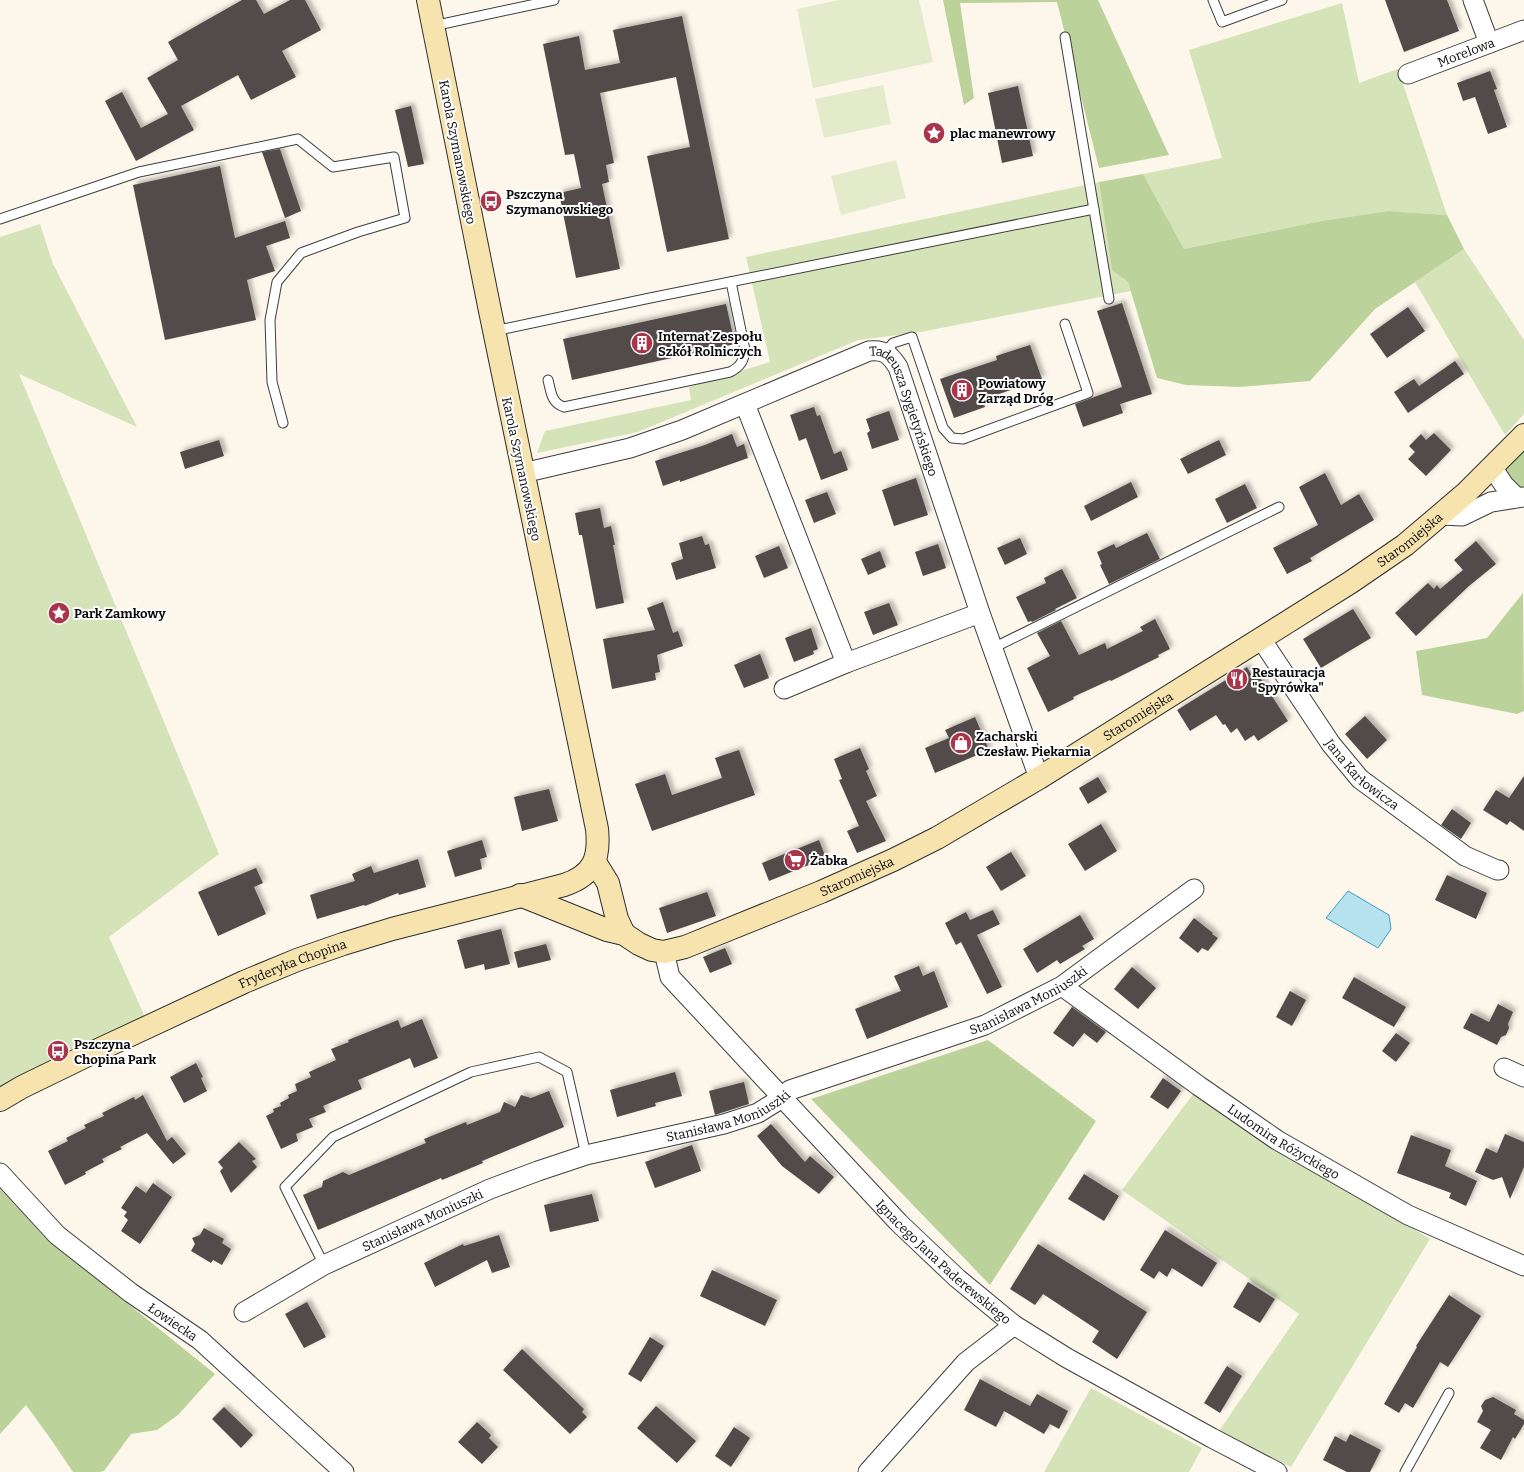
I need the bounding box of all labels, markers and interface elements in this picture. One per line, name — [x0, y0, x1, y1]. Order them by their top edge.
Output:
street label: Morelowa — [1436, 35, 1497, 70]
street label: Karola Szymanowskiego — [436, 79, 479, 225]
place icon: plac manewrowy — [921, 120, 947, 146]
place label: plac manewrowy — [950, 126, 1056, 141]
place label: Pszczyna Szymanowskiego — [506, 187, 614, 217]
bus stop icon: Pszczyna Szymanowskiego — [478, 188, 504, 214]
place label: Internat Zespołu Szkół Rolniczych — [658, 329, 762, 359]
building icon: Internat Zespołu Szkół Rolniczych — [629, 330, 655, 356]
street label: Tadeusza Sygietyńskiego — [869, 343, 941, 478]
place label: Powiatowy Zarząd Dróg — [978, 376, 1054, 406]
building icon: Powiatowy Zarząd Dróg — [949, 377, 975, 403]
street label: Karola Szymanowskiego — [499, 396, 544, 542]
street label: Staromiejska — [1374, 510, 1446, 570]
place icon: Park Zamkowy — [46, 600, 72, 626]
place label: Park Zamkowy — [74, 606, 166, 621]
place label: Restauracja "Spyrówka" — [1252, 665, 1326, 695]
restaurant icon: Restauracja "Spyrówka" — [1224, 666, 1250, 692]
street label: Staromiejska — [1100, 689, 1176, 744]
place label: Zacharski Czesław. Piekarnia — [976, 729, 1091, 759]
shop icon: Zacharski Czesław. Piekarnia — [948, 730, 974, 756]
street label: Jana Karłowicza — [1321, 736, 1402, 813]
supermarket icon: Żabka — [782, 847, 808, 873]
place label: Żabka — [810, 853, 848, 868]
street label: Staromiejska — [818, 854, 896, 900]
street label: Fryderyka Chopina — [236, 936, 348, 992]
street label: Stanisława Moniuszki — [967, 963, 1090, 1038]
place label: Pszczyna Chopina Park — [74, 1037, 157, 1067]
bus stop icon: Pszczyna Chopina Park — [45, 1038, 71, 1064]
street label: Stanisława Moniuszki — [665, 1087, 793, 1145]
street label: Ludomira Różyckiego — [1225, 1101, 1342, 1182]
street label: Stanisława Moniuszki — [360, 1186, 485, 1255]
street label: Ignacego Jana Paderewskiego — [873, 1197, 1014, 1327]
street label: Łowiecka — [145, 1300, 200, 1344]

